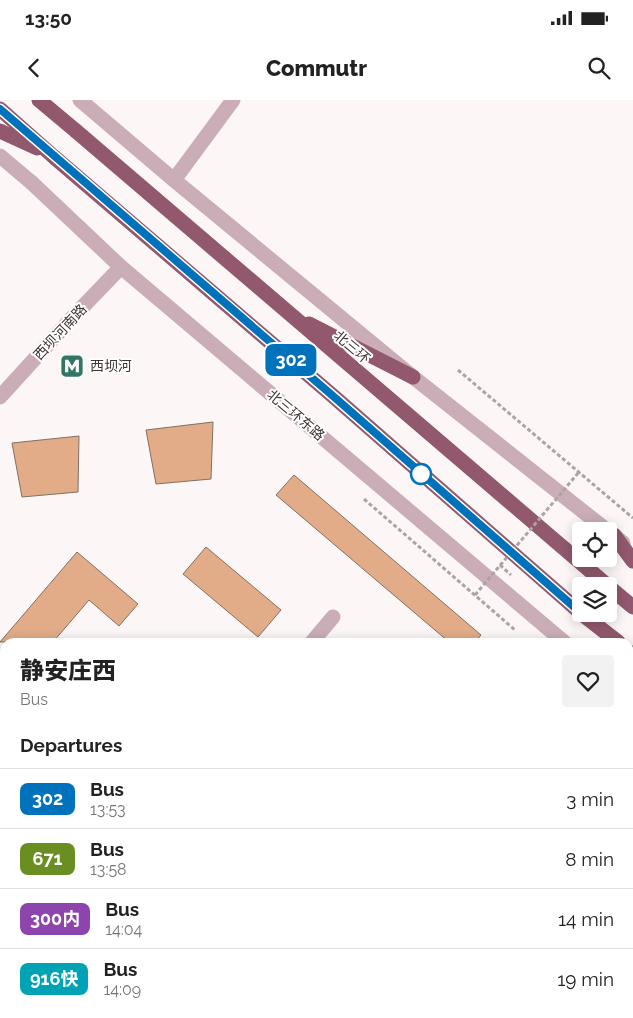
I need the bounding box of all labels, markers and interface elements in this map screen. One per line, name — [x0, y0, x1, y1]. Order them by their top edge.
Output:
text: 13:50 — [25, 7, 72, 29]
icon: back — [20, 54, 48, 82]
icon: search — [585, 54, 613, 82]
text: Commutr — [266, 55, 367, 81]
street label: 西坝河南路 — [30, 301, 90, 363]
street label: 北三环 — [331, 327, 373, 367]
line badge: 302 — [262, 344, 320, 376]
text: 302 — [275, 349, 307, 370]
metro station icon: 西坝河 — [59, 353, 85, 379]
place label: 西坝河 — [90, 358, 132, 374]
street label: 北三环东路 — [264, 386, 328, 444]
unlabelled marker — [410, 463, 432, 485]
map controls — [572, 522, 617, 622]
button: locate — [572, 522, 617, 567]
button: layers — [572, 577, 617, 622]
button: heart — [562, 655, 614, 707]
text: 静安庄西 — [20, 656, 116, 685]
text: Bus — [20, 690, 48, 709]
text: Departures — [20, 734, 122, 756]
text: Bus — [90, 778, 124, 800]
text: 302 — [32, 788, 63, 809]
text: 3 min — [566, 788, 614, 810]
text: 13:53 — [90, 800, 126, 819]
text: Bus — [90, 838, 124, 860]
text: 671 — [33, 848, 62, 869]
text: 8 min — [565, 848, 614, 870]
text: 13:58 — [90, 860, 127, 879]
text: Bus — [105, 898, 139, 920]
text: 300内 — [30, 908, 80, 929]
text: 14 min — [558, 908, 614, 930]
text: 14:04 — [105, 920, 142, 939]
text: Bus — [103, 958, 137, 980]
text: 916快 — [30, 968, 78, 989]
text: 19 min — [557, 968, 614, 990]
text: 14:09 — [103, 980, 141, 999]

